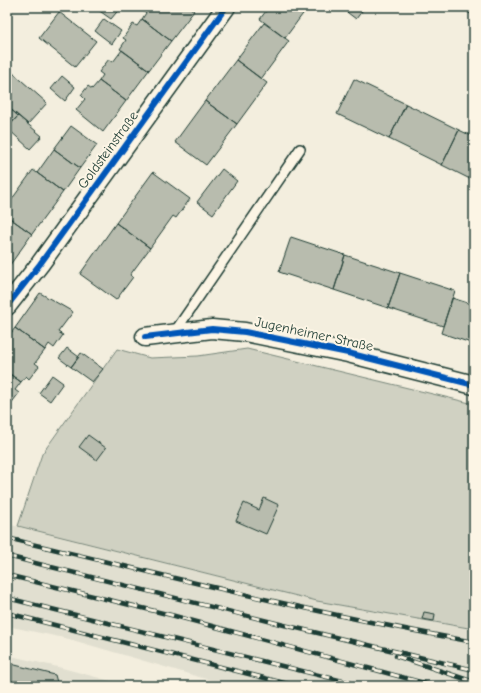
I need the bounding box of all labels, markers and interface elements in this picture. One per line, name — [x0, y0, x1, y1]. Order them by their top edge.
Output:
street label: Goldsteinstraße — [74, 108, 142, 192]
street label: Jugenheimer Straße — [253, 313, 375, 355]

